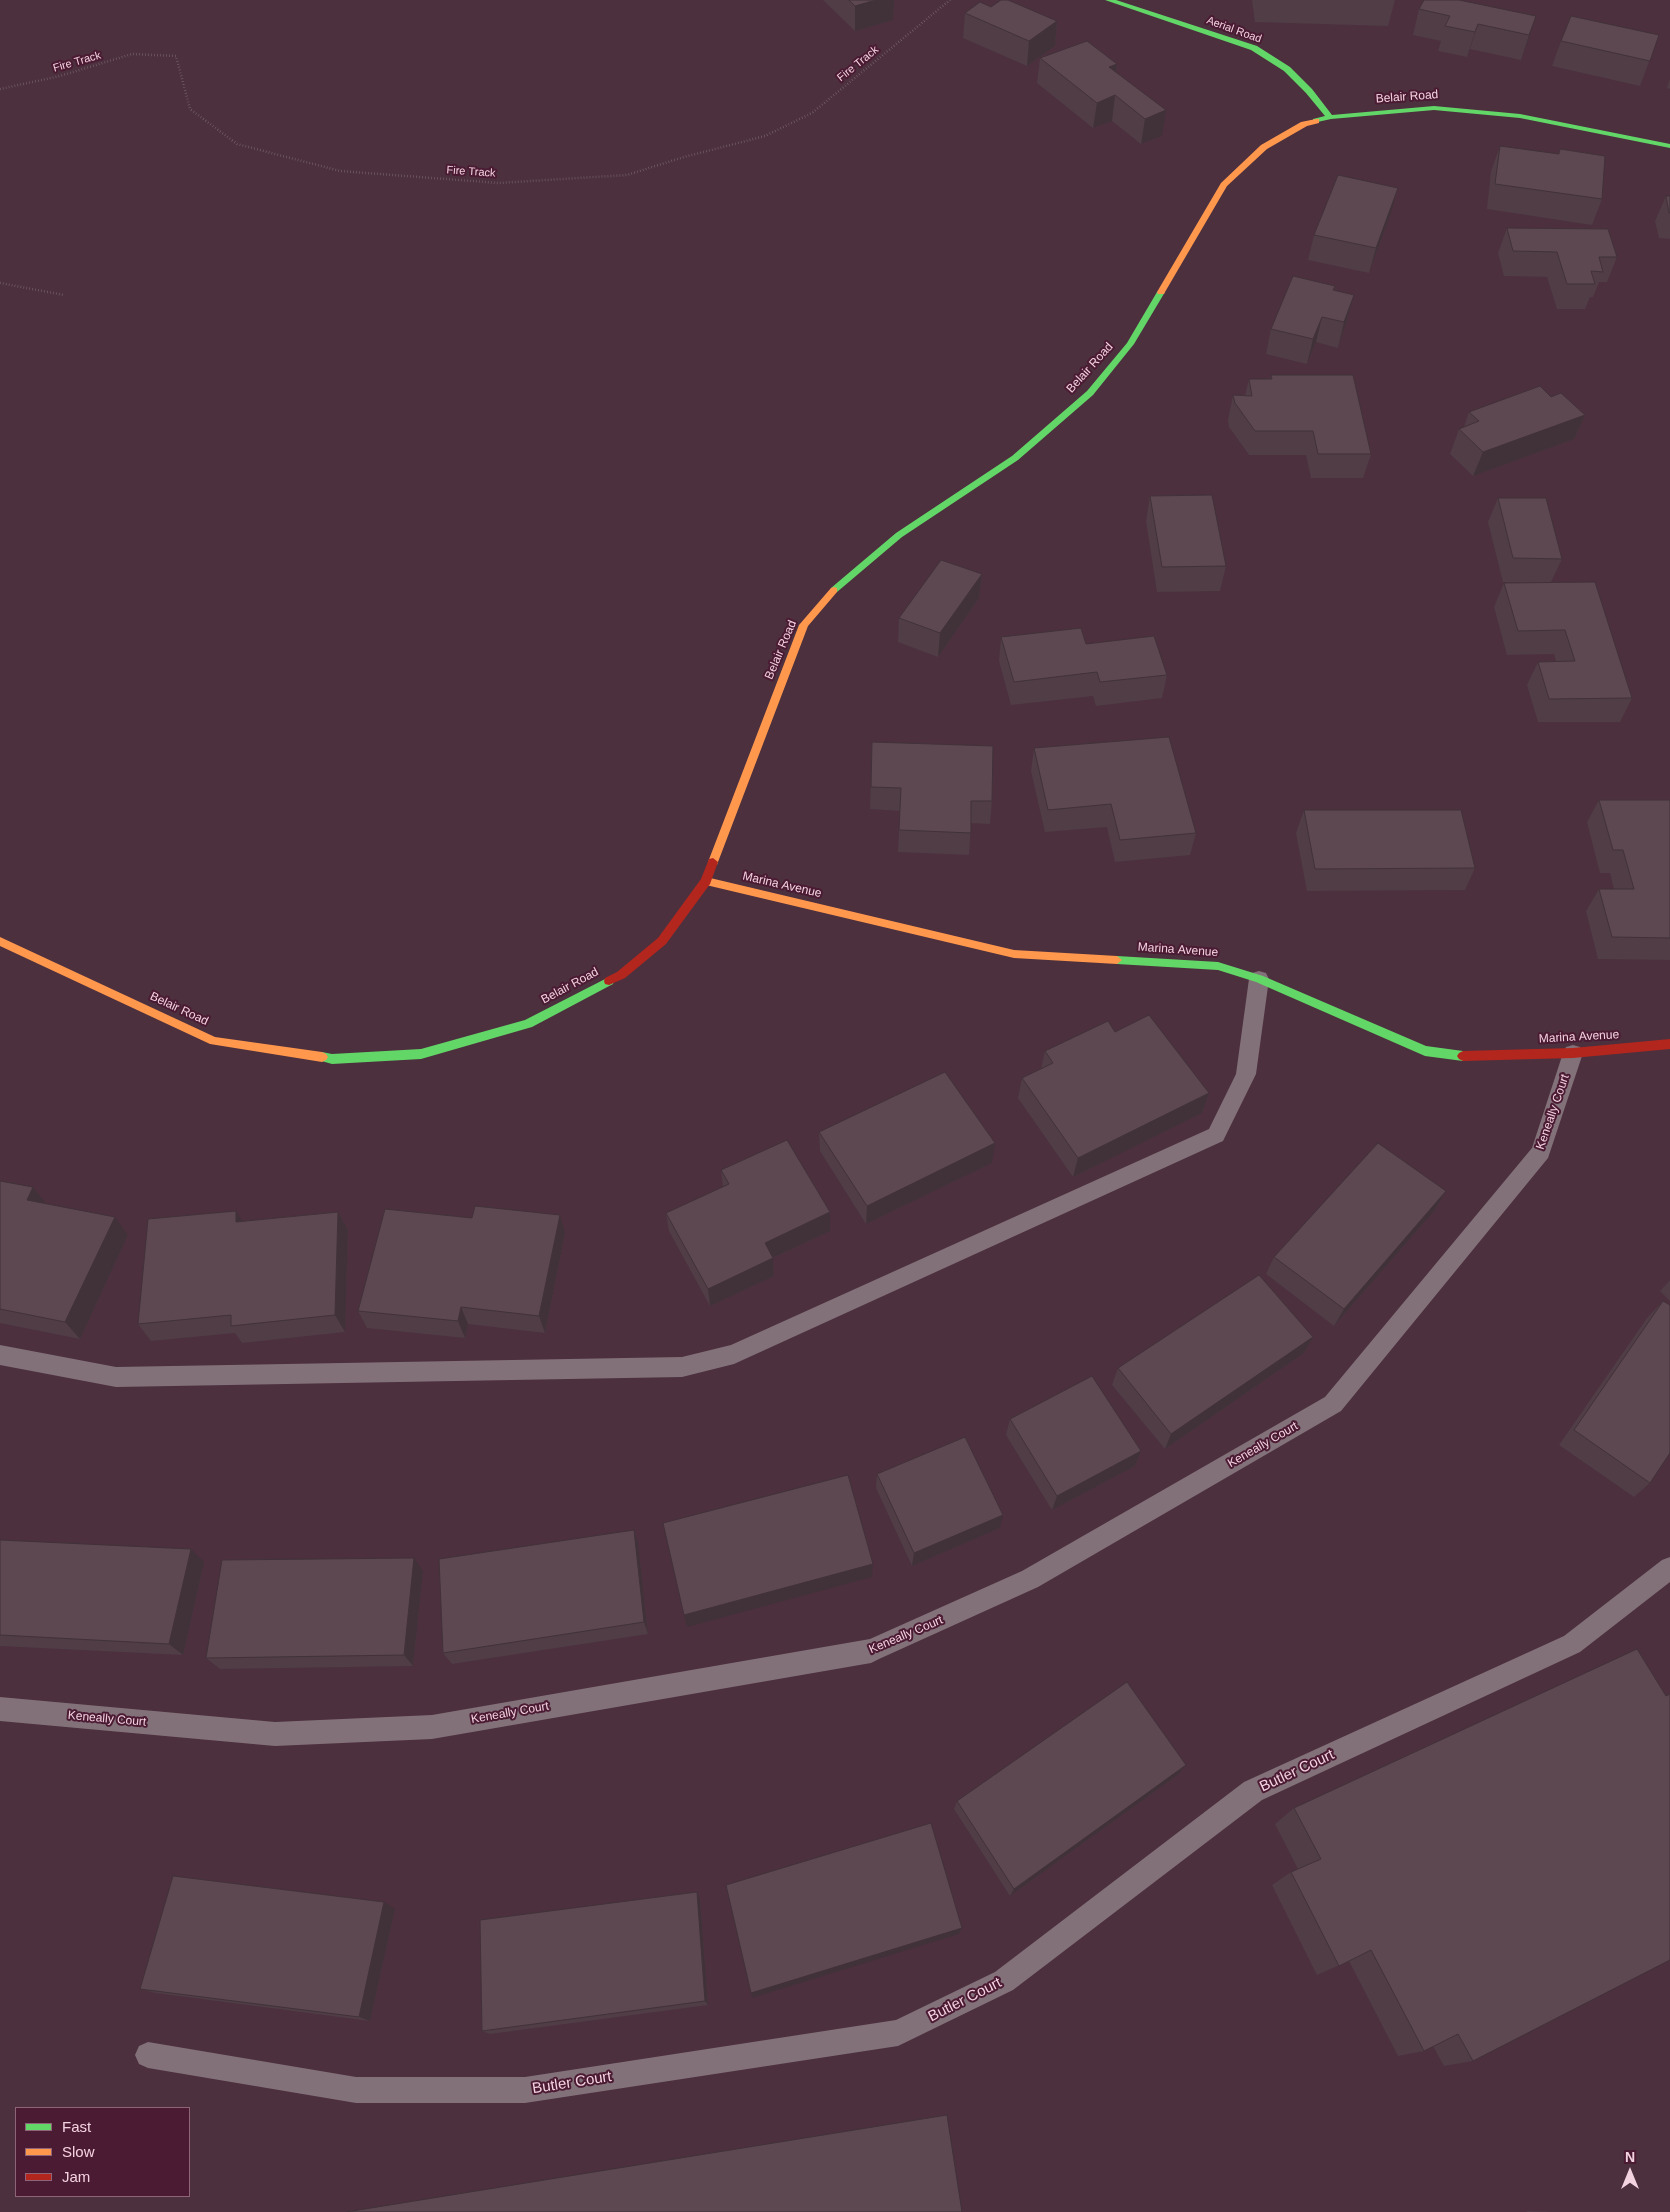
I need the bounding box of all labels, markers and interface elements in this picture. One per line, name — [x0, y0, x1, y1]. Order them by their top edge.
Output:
street label: Aerial Road — [1205, 14, 1263, 46]
street label: Fire Track — [835, 43, 881, 85]
street label: Fire Track — [52, 49, 102, 75]
street label: Belair Road — [1375, 88, 1439, 106]
street label: Fire Track — [446, 164, 496, 180]
street label: Belair Road — [1064, 340, 1116, 396]
street label: Belair Road — [762, 618, 800, 682]
street label: Marina Avenue — [741, 869, 823, 901]
street label: Marina Avenue — [1137, 940, 1219, 960]
street label: Belair Road — [539, 965, 601, 1007]
street label: Belair Road — [148, 989, 210, 1029]
street label: Marina Avenue — [1538, 1028, 1620, 1046]
street label: Keneally Court — [1533, 1072, 1573, 1152]
street label: Keneally Court — [1225, 1419, 1301, 1471]
street label: Keneally Court — [867, 1613, 945, 1657]
street label: Keneally Court — [470, 1699, 550, 1727]
street label: Keneally Court — [67, 1708, 147, 1730]
street label: Butler Court — [1257, 1746, 1337, 1796]
street label: Butler Court — [925, 1974, 1005, 2026]
street label: Butler Court — [531, 2068, 613, 2098]
legend — [15, 2107, 190, 2197]
text: Fast — [62, 2118, 91, 2135]
text: Slow — [62, 2143, 95, 2160]
north arrow — [1605, 2147, 1655, 2197]
text: N — [1625, 2149, 1635, 2165]
text: Jam — [62, 2168, 90, 2185]

